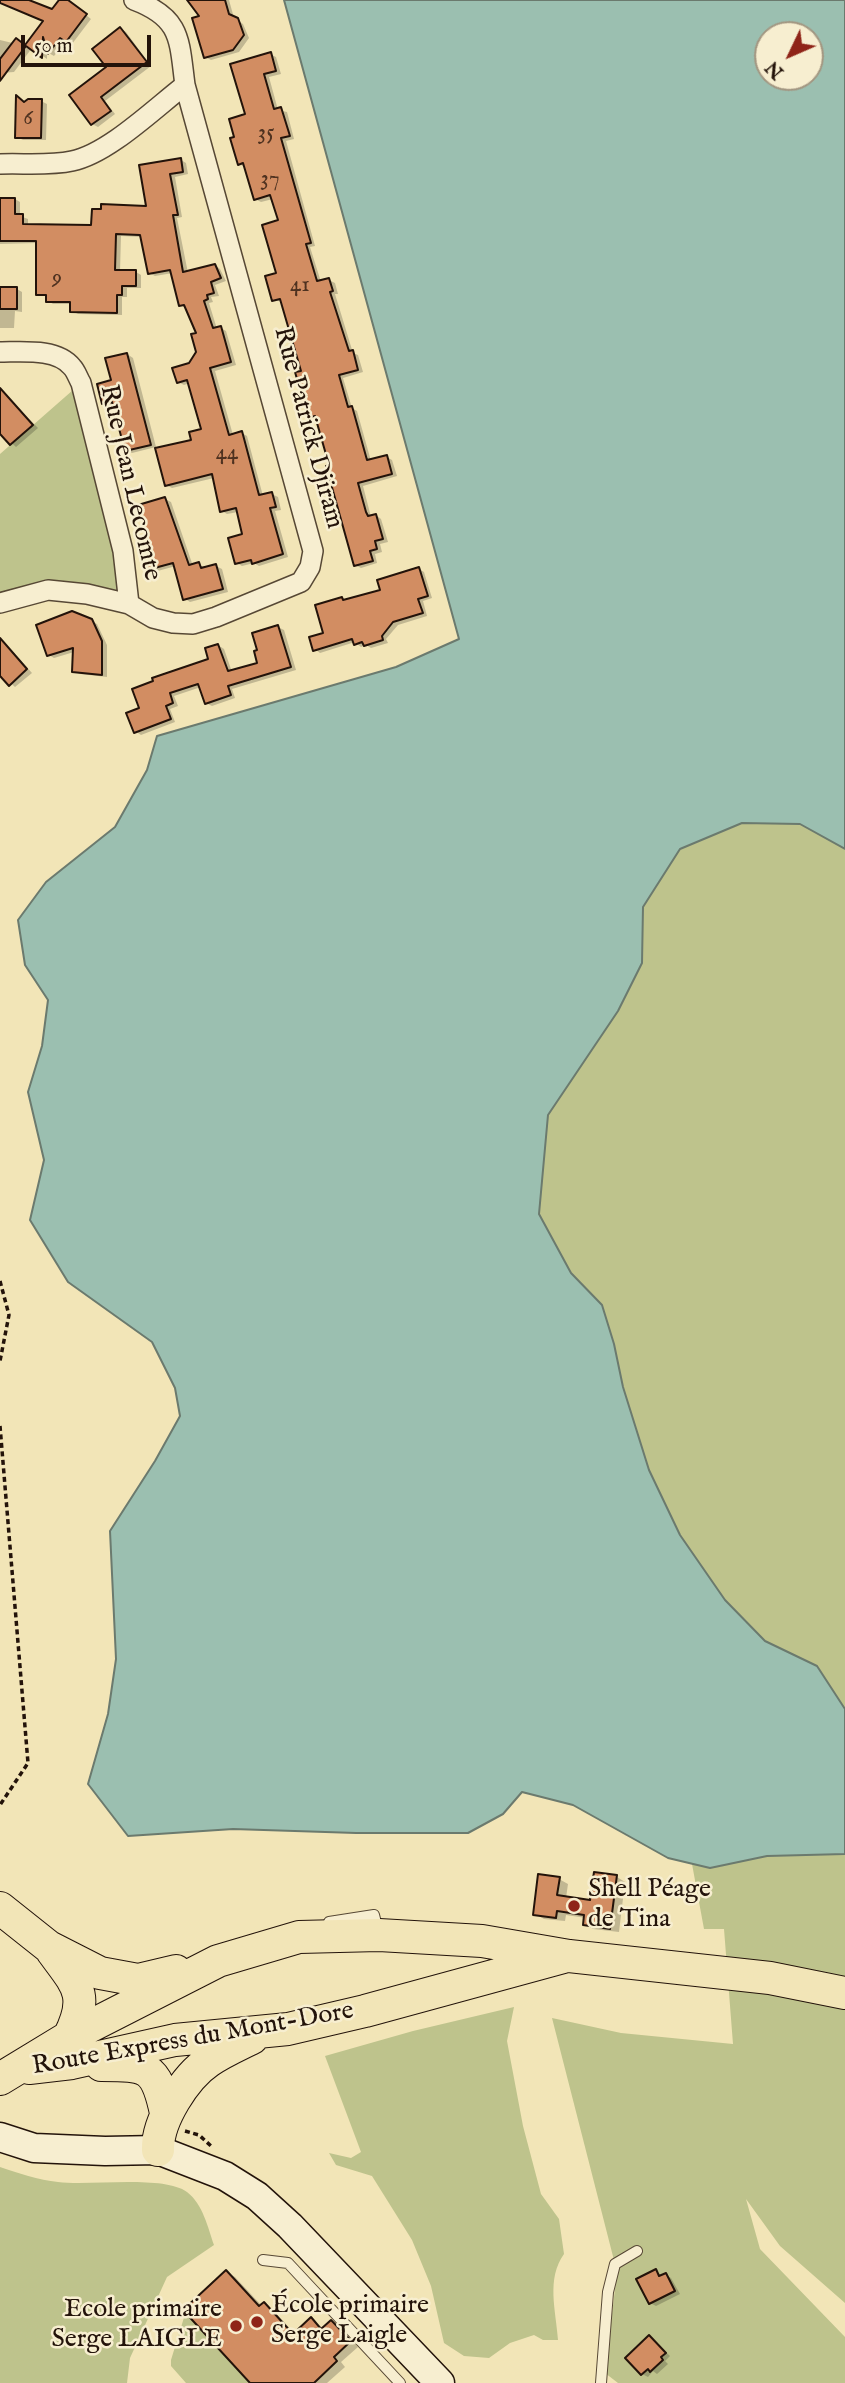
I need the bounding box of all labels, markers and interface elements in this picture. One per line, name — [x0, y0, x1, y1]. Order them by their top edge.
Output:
scale bar — [24, 21, 154, 65]
north arrow — [754, 21, 824, 91]
text: 50 m — [34, 33, 73, 60]
text: N — [761, 55, 790, 83]
house number: 6 — [23, 105, 33, 133]
house number: 35 — [258, 120, 274, 148]
house number: 37 — [260, 166, 280, 194]
house number: 9 — [52, 265, 62, 293]
house number: 41 — [290, 272, 310, 300]
street label: Rue Patrick Djiram — [265, 324, 349, 532]
street label: Rue Jean Lecomte — [91, 382, 167, 584]
house number: 44 — [216, 440, 238, 468]
place label: Shell Péage de Tina — [588, 1875, 711, 1937]
marker: Shell Péage de Tina — [566, 1898, 582, 1914]
street label: Route Express du Mont-Dore — [30, 1996, 356, 2084]
place label: École primaire Serge Laigle — [271, 2291, 429, 2352]
place label: Ecole primaire Serge LAIGLE — [51, 2295, 222, 2356]
marker: École primaire Serge Laigle — [249, 2314, 265, 2330]
marker: Ecole primaire Serge LAIGLE — [228, 2318, 244, 2334]

